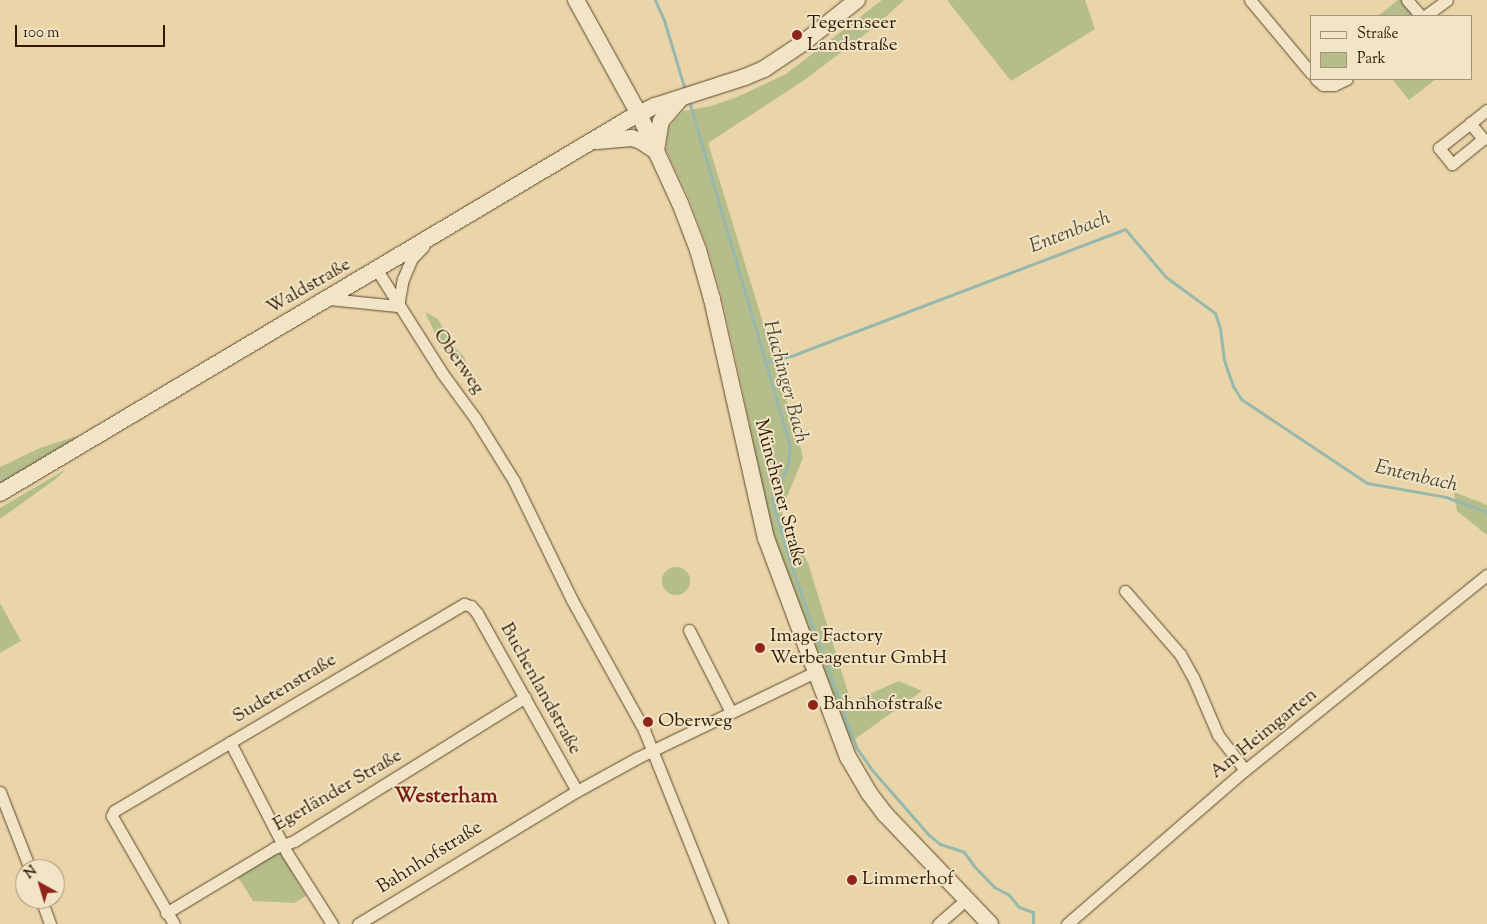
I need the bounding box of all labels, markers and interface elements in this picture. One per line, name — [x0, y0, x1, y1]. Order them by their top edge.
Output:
place label: Tegernseer Landstraße — [807, 13, 898, 57]
scale bar — [18, 15, 168, 47]
legend — [1310, 15, 1472, 80]
text: 100 m — [23, 23, 59, 44]
text: Straße — [1357, 24, 1399, 45]
marker: Tegernseer Landstraße — [791, 29, 803, 41]
text: Park — [1357, 49, 1386, 70]
water label: Entenbach — [1026, 207, 1114, 259]
street label: Waldstraße — [263, 254, 355, 320]
water label: Hachinger Bach — [757, 318, 813, 446]
street label: Oberweg — [427, 325, 489, 399]
street label: Münchener Straße — [748, 417, 810, 569]
water label: Entenbach — [1372, 456, 1460, 498]
street label: Buchenlandstraße — [494, 619, 586, 759]
place label: Image Factory Werbeagentur GmbH — [770, 626, 947, 670]
marker: Image Factory Werbeagentur GmbH — [754, 642, 766, 654]
street label: Sudetenstraße — [229, 649, 341, 729]
street label: Am Heimgarten — [1206, 684, 1322, 784]
place label: Bahnhofstraße — [823, 694, 943, 716]
marker: Bahnhofstraße — [807, 699, 819, 711]
place label: Oberweg — [658, 711, 732, 733]
marker: Oberweg — [642, 716, 654, 728]
street label: Egerländer Straße — [270, 745, 406, 837]
district label: Westerham — [394, 784, 498, 810]
street label: Bahnhofstraße — [373, 817, 487, 899]
north arrow — [15, 859, 65, 909]
text: N — [21, 862, 42, 884]
place label: Limmerhof — [862, 869, 954, 891]
marker: Limmerhof — [846, 874, 858, 886]

